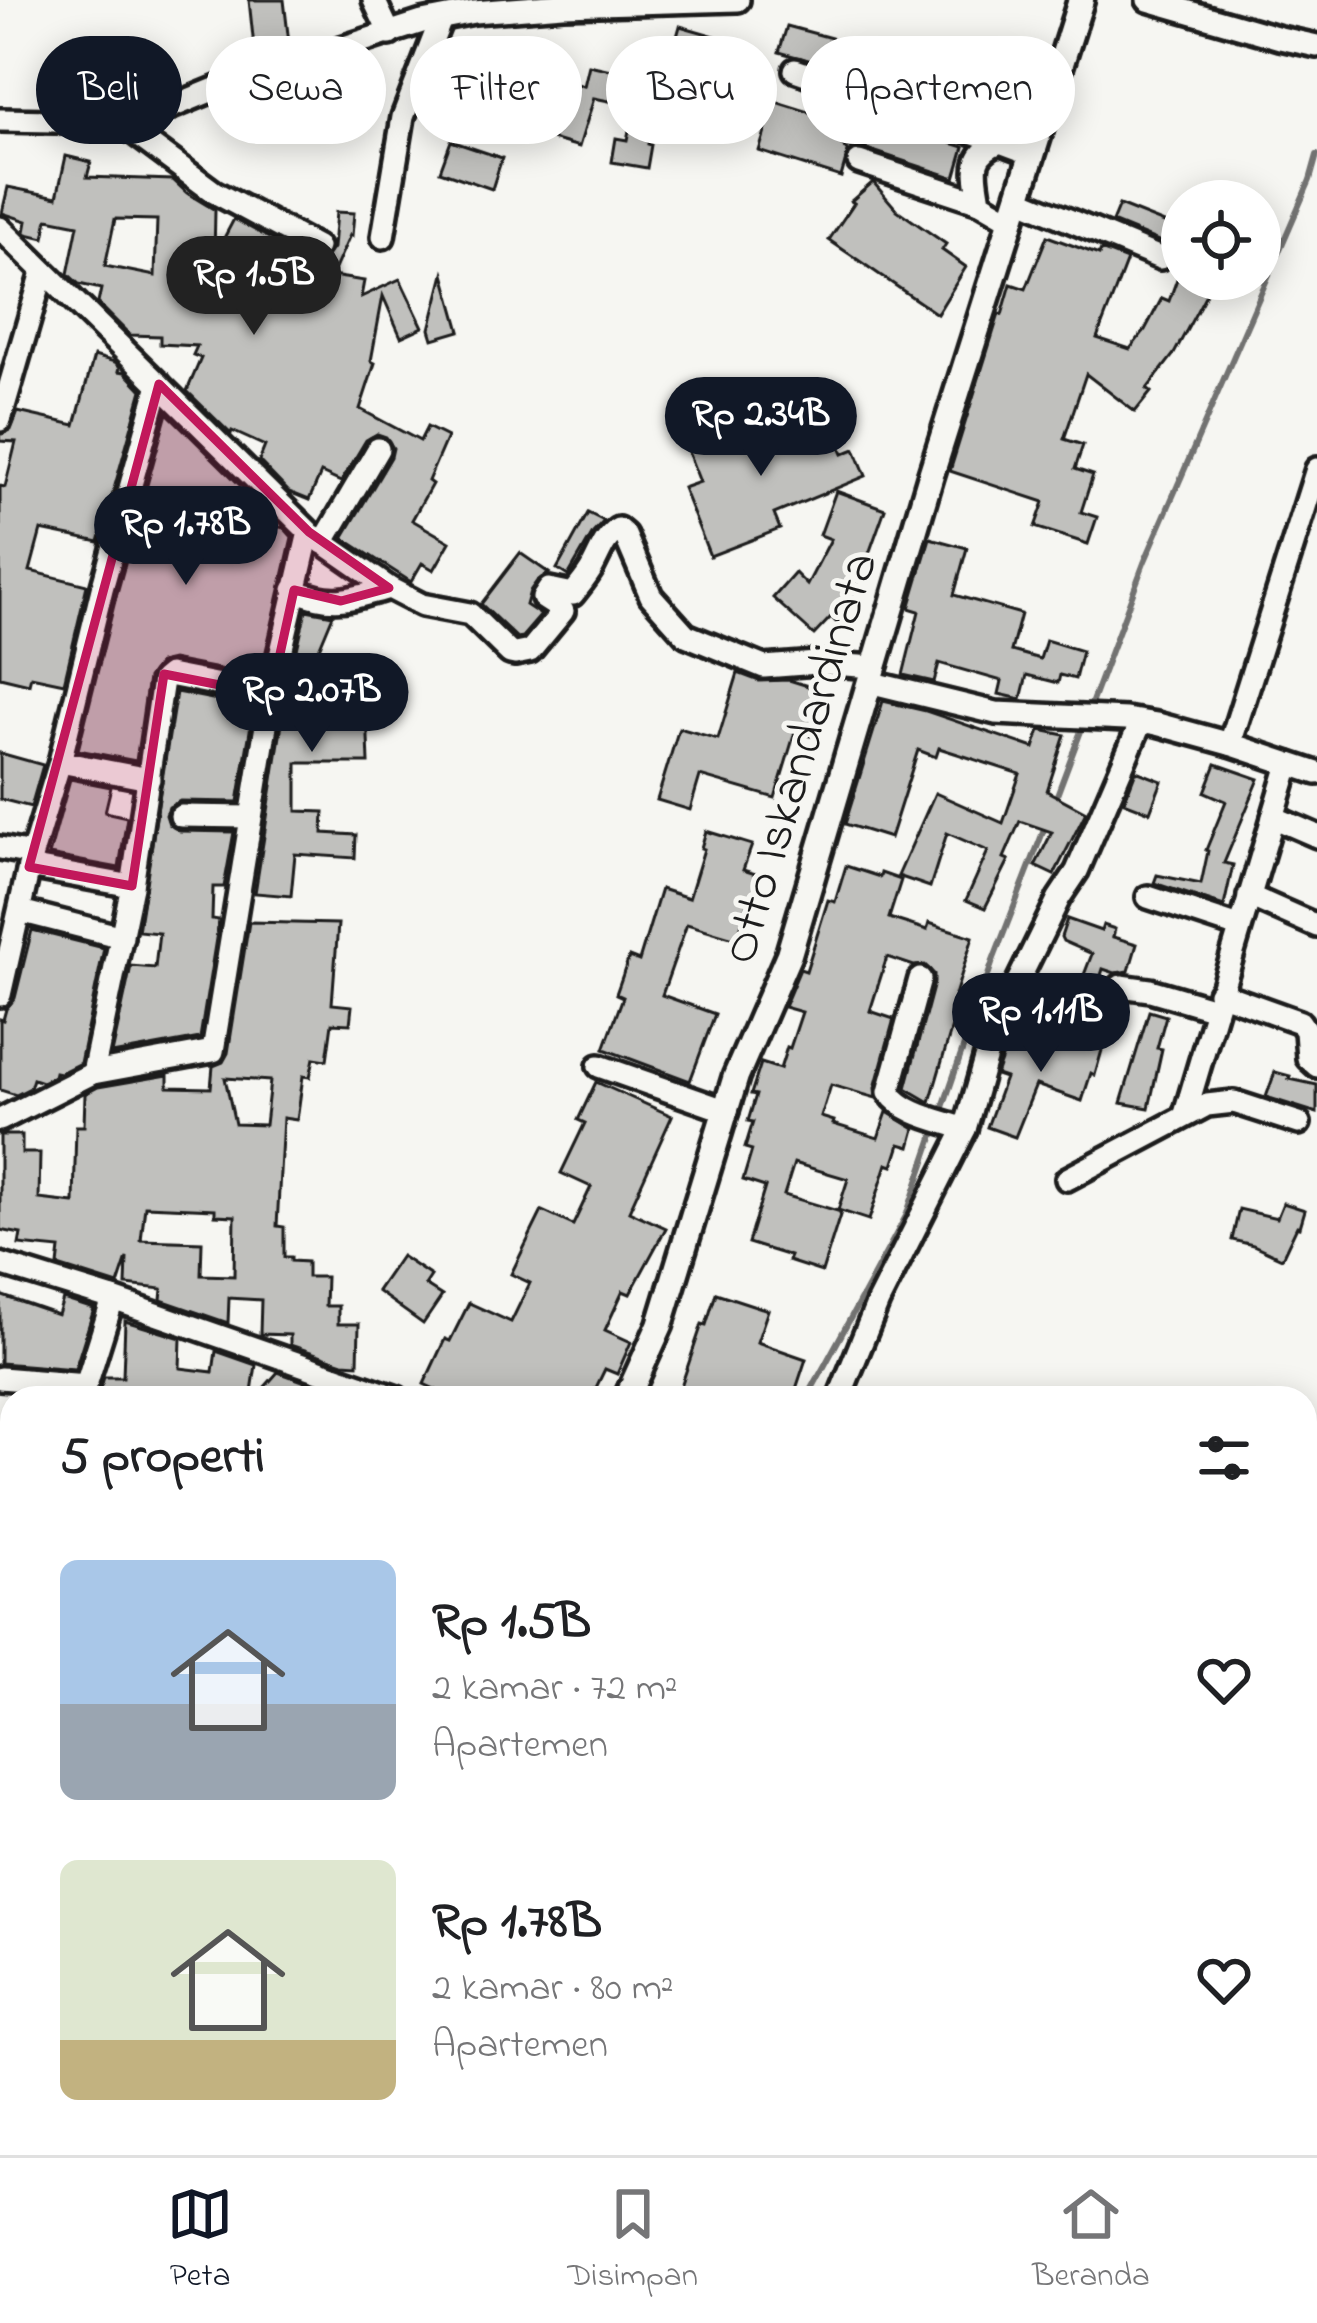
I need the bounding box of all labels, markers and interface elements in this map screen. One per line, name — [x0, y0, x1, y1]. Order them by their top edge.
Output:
chip: Beli — [36, 36, 182, 144]
chip: Sewa — [206, 36, 386, 144]
chip: Filter — [410, 36, 582, 144]
chip: Baru — [606, 36, 777, 144]
chip: Apartemen — [801, 36, 1075, 144]
map controls — [1161, 180, 1281, 300]
button: locate — [1161, 180, 1281, 300]
pin: Rp 1.5B — [143, 236, 365, 338]
text: Rp 1.5B — [193, 246, 315, 303]
pin: Rp 2.34B — [637, 377, 885, 479]
text: Rp 2.34B — [692, 387, 830, 444]
pin: Rp 1.78B — [62, 486, 310, 588]
text: Rp 1.78B — [121, 496, 251, 553]
street label: Otto Iskandardinata — [704, 543, 901, 974]
pin: Rp 2.07B — [188, 653, 436, 755]
text: Rp 2.07B — [242, 663, 382, 720]
pin: Rp 1.11B — [917, 973, 1165, 1075]
text: Rp 1.11B — [979, 983, 1103, 1040]
text: 5 properti — [60, 1421, 265, 1496]
icon: filters — [1191, 1425, 1257, 1491]
text: Rp 1.5B — [432, 1586, 591, 1661]
icon: home — [156, 1608, 300, 1752]
icon: heart — [1191, 1647, 1257, 1713]
text: 2 kamar · 72 m² — [432, 1661, 678, 1718]
text: Apartemen — [432, 1718, 608, 1775]
text: Rp 1.78B — [432, 1886, 602, 1961]
icon: home — [156, 1908, 300, 2052]
icon: heart — [1191, 1947, 1257, 2013]
text: 2 kamar · 80 m² — [432, 1961, 674, 2018]
text: Apartemen — [432, 2018, 608, 2075]
tab: Peta — [167, 2181, 233, 2301]
tab: Disimpan — [567, 2181, 698, 2301]
tab: Beranda — [1032, 2181, 1150, 2301]

